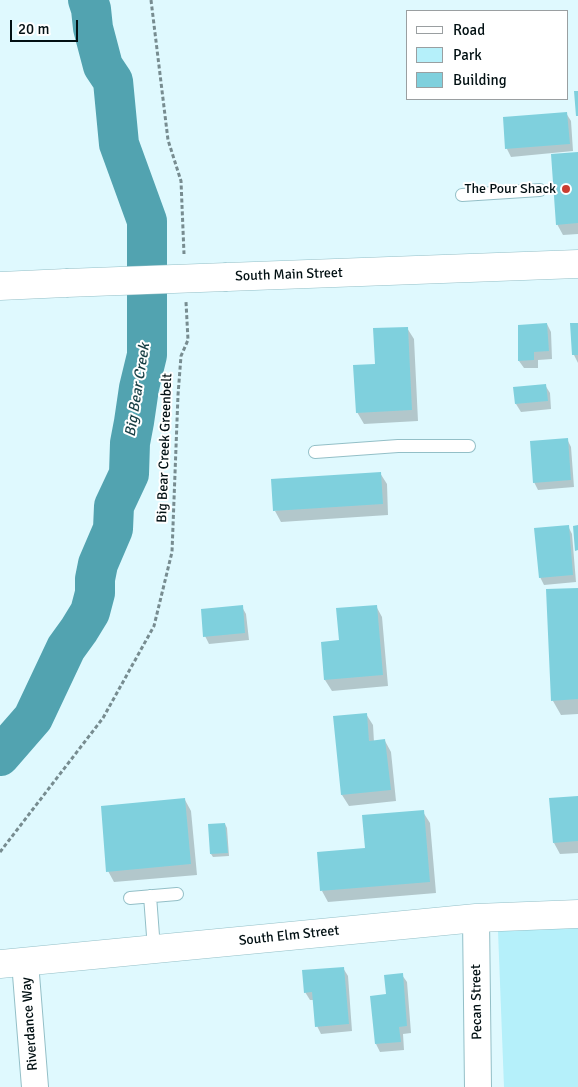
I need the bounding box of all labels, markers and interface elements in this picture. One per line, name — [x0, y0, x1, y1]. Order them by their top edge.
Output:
scale bar — [12, 10, 80, 42]
legend — [406, 10, 568, 100]
text: 20 m — [18, 20, 49, 38]
text: Road — [453, 21, 485, 39]
text: Park — [453, 46, 482, 64]
text: Building — [453, 71, 507, 89]
place label: The Pour Shack — [465, 181, 556, 197]
marker: The Pour Shack — [560, 183, 572, 195]
street label: South Main Street — [235, 265, 343, 285]
water label: Big Bear Creek — [122, 342, 154, 438]
street label: Big Bear Creek Greenbelt — [154, 373, 176, 523]
street label: South Elm Street — [238, 922, 340, 950]
street label: Pecan Street — [468, 964, 486, 1040]
street label: Riverdance Way — [18, 977, 42, 1071]

